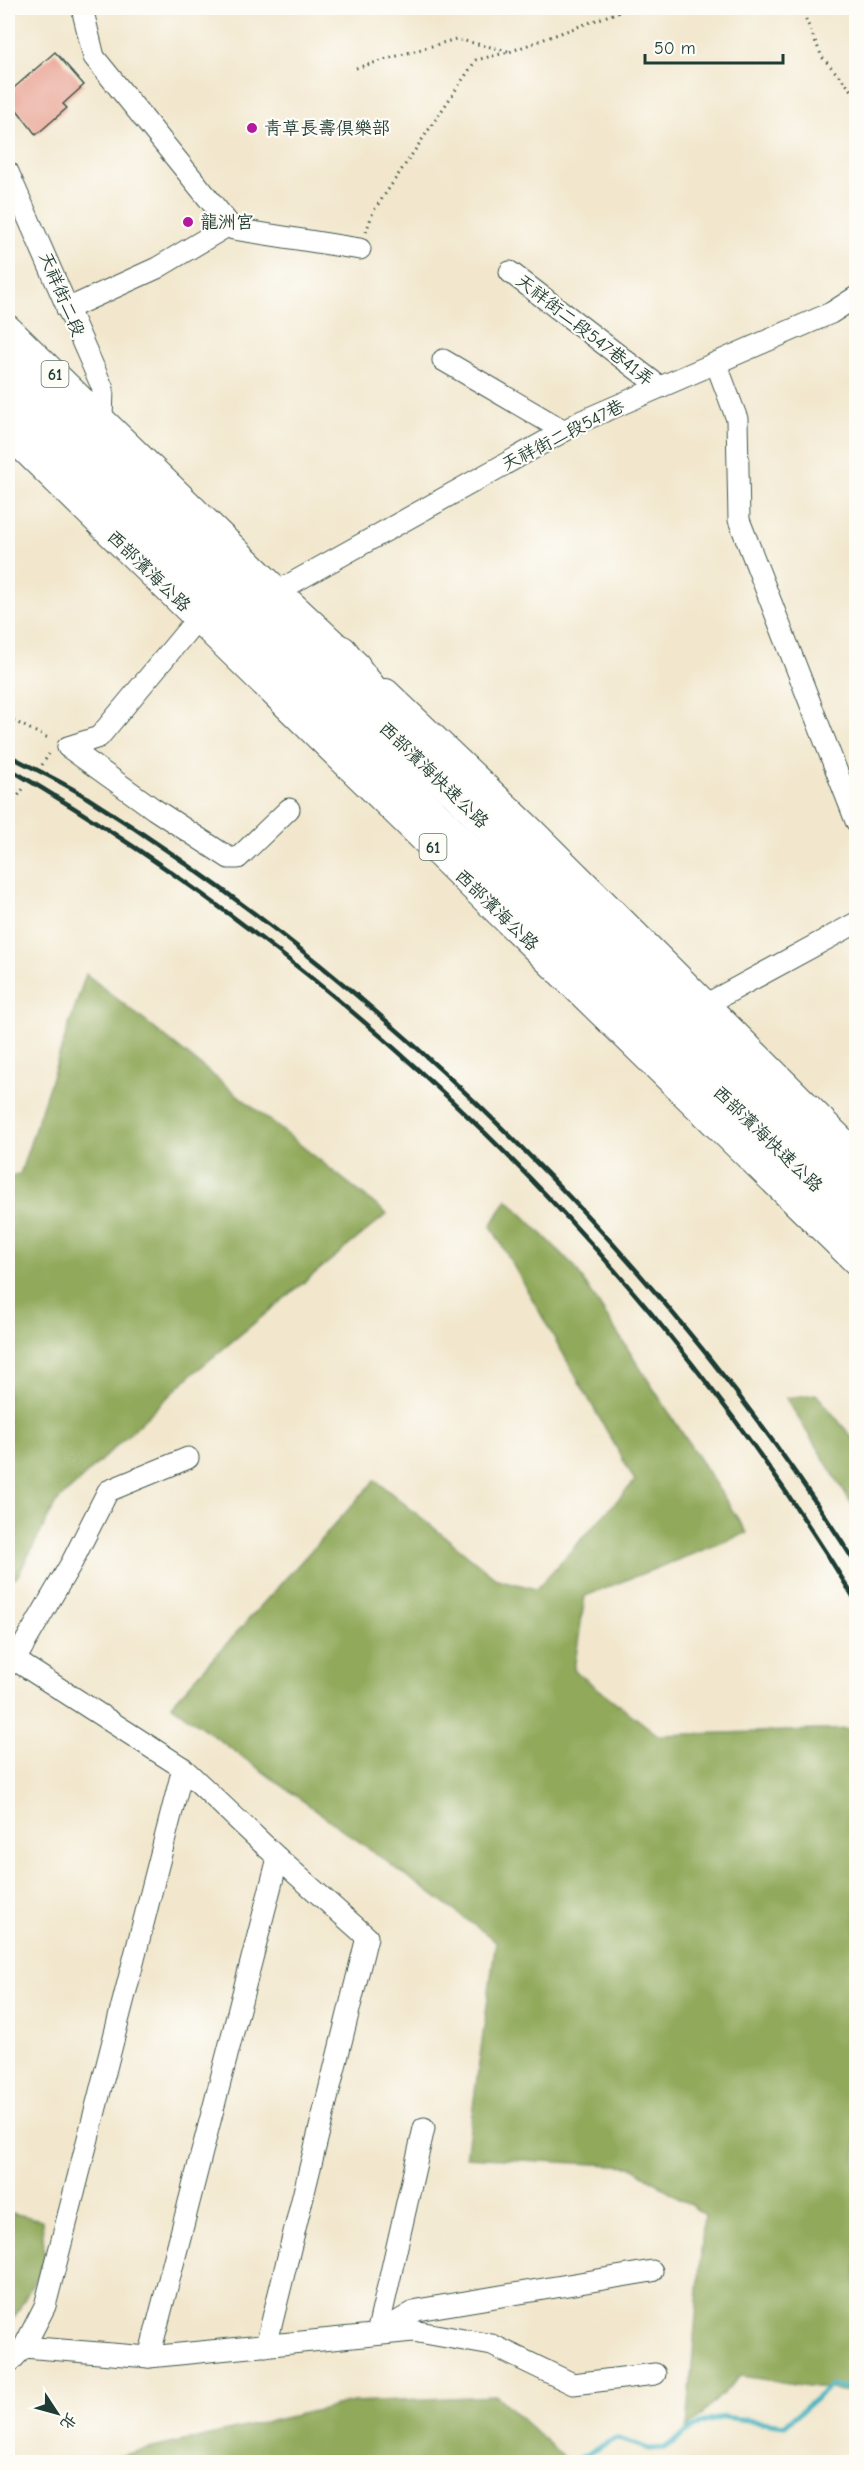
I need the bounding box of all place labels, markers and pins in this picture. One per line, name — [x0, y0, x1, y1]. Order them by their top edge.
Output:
place label: 青草長壽俱樂部 — [264, 118, 390, 139]
marker: 青草長壽俱樂部 — [245, 121, 259, 135]
place label: 龍洲宮 — [200, 212, 254, 233]
marker: 龍洲宮 — [181, 215, 195, 229]

